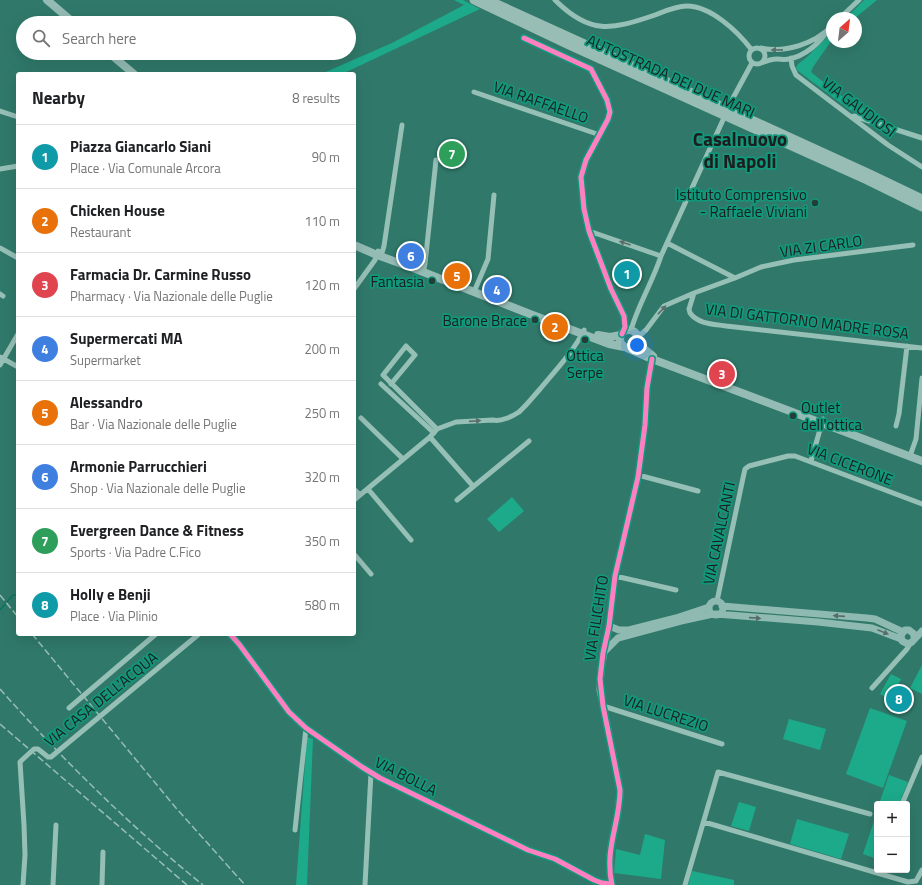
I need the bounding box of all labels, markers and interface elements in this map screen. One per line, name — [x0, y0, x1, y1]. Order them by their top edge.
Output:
north arrow — [826, 12, 862, 48]
search box — [16, 16, 356, 60]
icon: search — [30, 27, 52, 49]
text: Search here — [62, 27, 136, 50]
street label: AUTOSTRADA DEI DUE MARI — [583, 28, 759, 124]
one-way arrow — [771, 46, 783, 53]
street label: VIA GAUDIOSI — [817, 71, 901, 143]
street label: VIA RAFFAELLO — [490, 75, 592, 129]
text: Nearby — [32, 85, 85, 111]
text: 8 results — [292, 88, 340, 108]
district label: Casalnuovo di Napoli — [693, 124, 787, 175]
text: Piazza Giancarlo Siani — [70, 135, 211, 158]
pin: 7 — [439, 139, 465, 169]
text: 1 — [41, 147, 49, 167]
text: 90 m — [312, 147, 340, 167]
text: Place · Via Comunale Arcora — [70, 158, 221, 178]
place label: Istituto Comprensivo - Raffaele Viviani — [676, 183, 807, 223]
marker: Istituto Comprensivo - Raffaele Viviani — [810, 198, 820, 208]
text: Chicken House — [70, 199, 165, 222]
text: 2 — [41, 211, 49, 231]
text: 110 m — [304, 211, 340, 231]
text: Restaurant — [70, 222, 131, 242]
street label: VIA ZI CARLO — [778, 229, 864, 263]
one-way arrow — [618, 240, 630, 246]
pin: 6 — [398, 241, 424, 271]
pin: 1 — [614, 259, 640, 289]
pin: 5 — [444, 261, 470, 291]
text: Farmacia Dr. Carmine Russo — [70, 263, 251, 286]
place label: Fantasia — [371, 270, 424, 293]
text: 3 — [41, 275, 49, 295]
text: 120 m — [304, 275, 340, 295]
pin: 4 — [484, 275, 510, 305]
marker: Fantasia — [427, 276, 437, 286]
text: Pharmacy · Via Nazionale delle Puglie — [70, 286, 273, 306]
street label: VIA DI GATTORNO MADRE ROSA — [704, 297, 910, 345]
one-way arrow — [657, 305, 667, 314]
place label: Barone Brace — [442, 309, 527, 332]
pin: 2 — [542, 312, 568, 342]
marker: Barone Brace — [530, 315, 540, 325]
text: Supermercati MA — [70, 327, 183, 350]
marker: Ottica Serpe — [580, 335, 590, 345]
your location — [627, 335, 647, 355]
text: 4 — [41, 339, 49, 359]
text: 200 m — [304, 339, 340, 359]
place label: Ottica Serpe — [566, 344, 604, 384]
text: Supermarket — [70, 350, 141, 370]
pin: 3 — [709, 359, 735, 389]
text: Alessandro — [70, 391, 143, 414]
place label: Outlet dell'ottica — [801, 396, 863, 436]
text: 5 — [41, 403, 49, 423]
text: 250 m — [304, 403, 340, 423]
marker: Outlet dell'ottica — [788, 411, 798, 421]
text: Bar · Via Nazionale delle Puglie — [70, 414, 237, 434]
one-way arrow — [469, 418, 482, 424]
street label: VIA CICERONE — [804, 437, 896, 491]
text: Armonie Parrucchieri — [70, 455, 207, 478]
text: 6 — [41, 467, 49, 487]
text: 320 m — [304, 467, 340, 487]
text: Shop · Via Nazionale delle Puglie — [70, 478, 246, 498]
street label: VIA CAVALCANTI — [697, 480, 741, 586]
text: Evergreen Dance & Fitness — [70, 519, 244, 542]
text: 7 — [41, 531, 49, 551]
text: 350 m — [304, 531, 340, 551]
text: Sports · Via Padre C.Fico — [70, 542, 201, 562]
street label: VIA FILICHITO — [578, 573, 614, 663]
text: Holly e Benji — [70, 583, 151, 606]
text: 8 — [41, 595, 49, 615]
text: 580 m — [304, 595, 340, 615]
text: Place · Via Plinio — [70, 606, 158, 626]
one-way arrow — [833, 612, 845, 619]
one-way arrow — [749, 614, 761, 621]
one-way arrow — [878, 630, 890, 636]
street label: VIA CASA DELL'ACQUA — [39, 646, 163, 752]
pin: 8 — [886, 684, 912, 714]
street label: VIA LUCREZIO — [620, 688, 712, 738]
street label: VIA BOLLA — [371, 751, 441, 802]
map controls — [874, 801, 910, 873]
button: + — [874, 801, 910, 837]
button: − — [874, 837, 910, 873]

